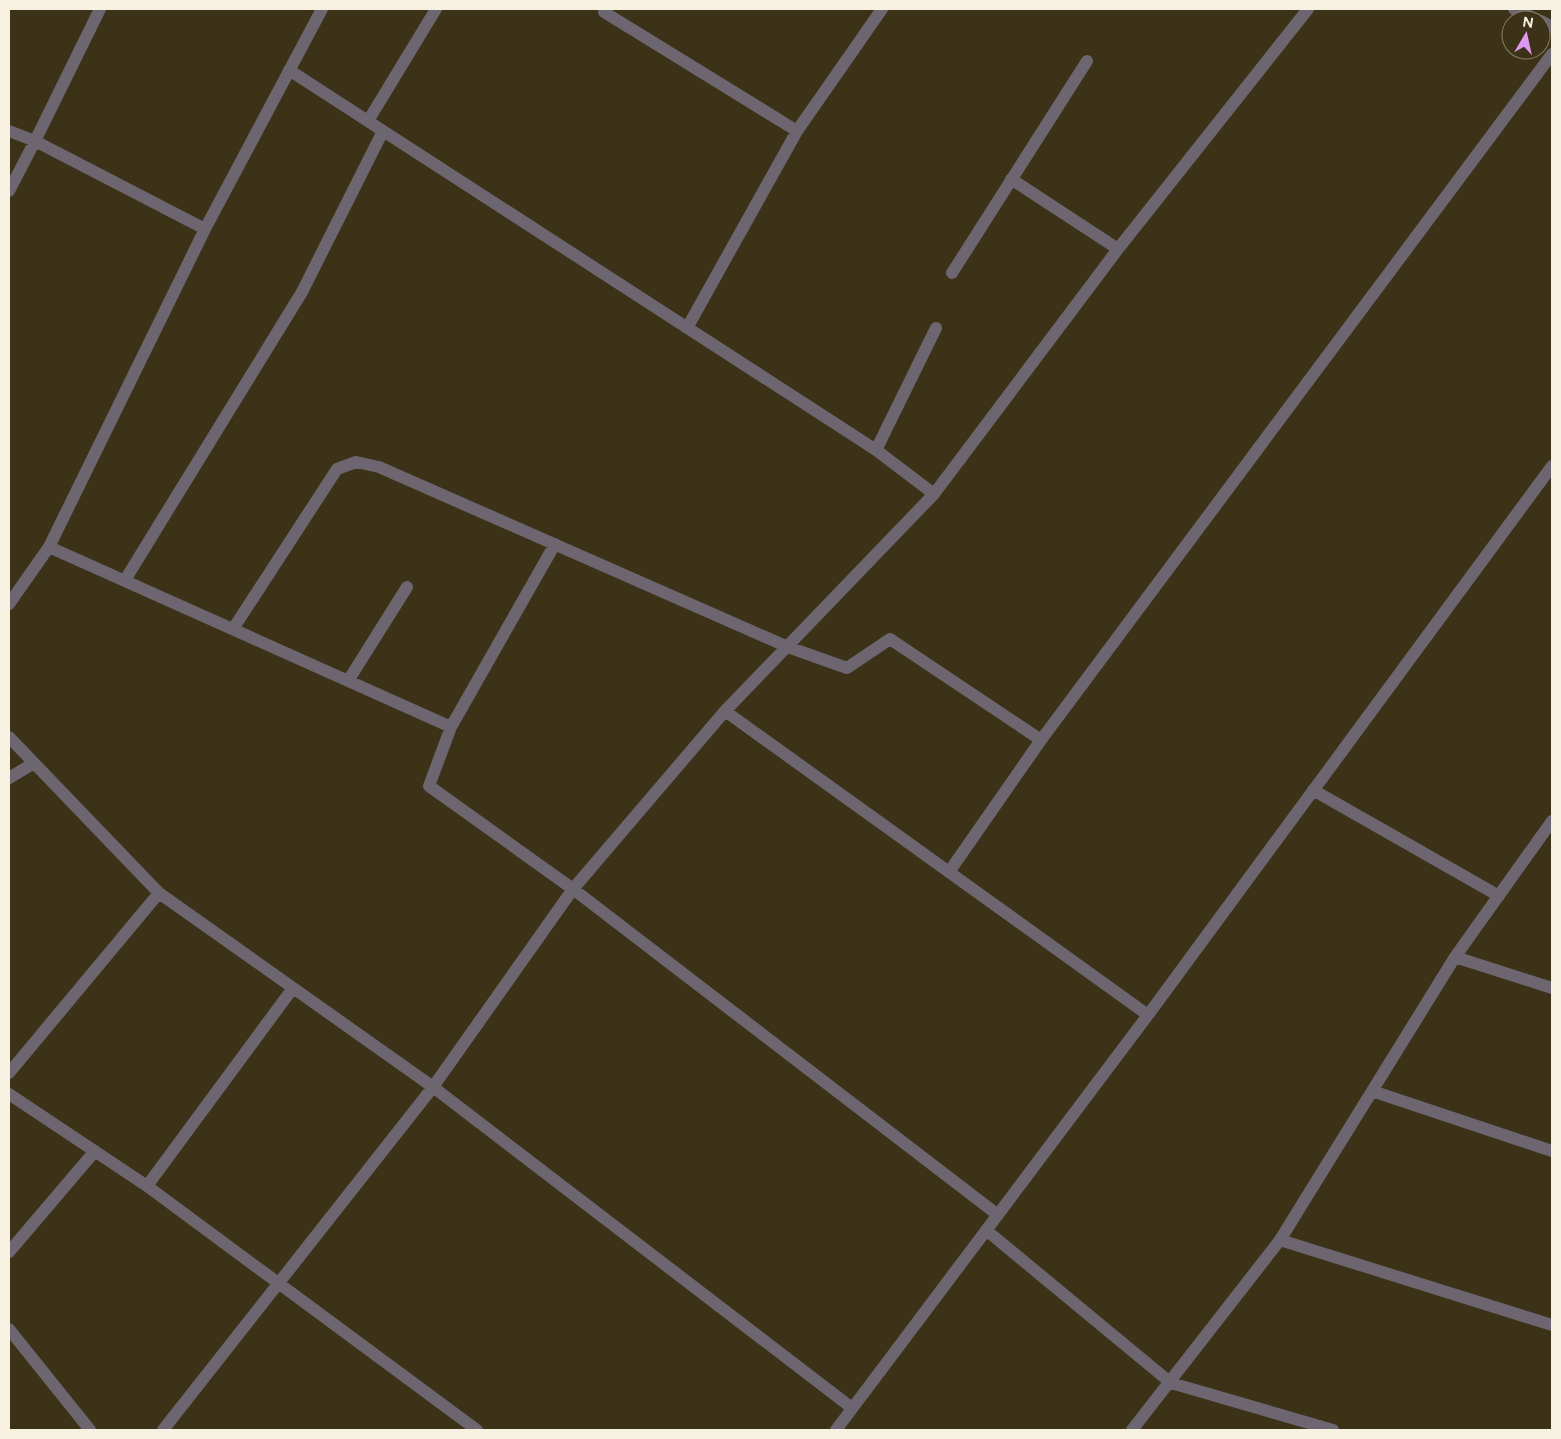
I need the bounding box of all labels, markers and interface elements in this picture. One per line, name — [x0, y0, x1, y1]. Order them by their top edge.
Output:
north arrow — [1501, 10, 1551, 60]
text: N — [1521, 13, 1535, 32]

